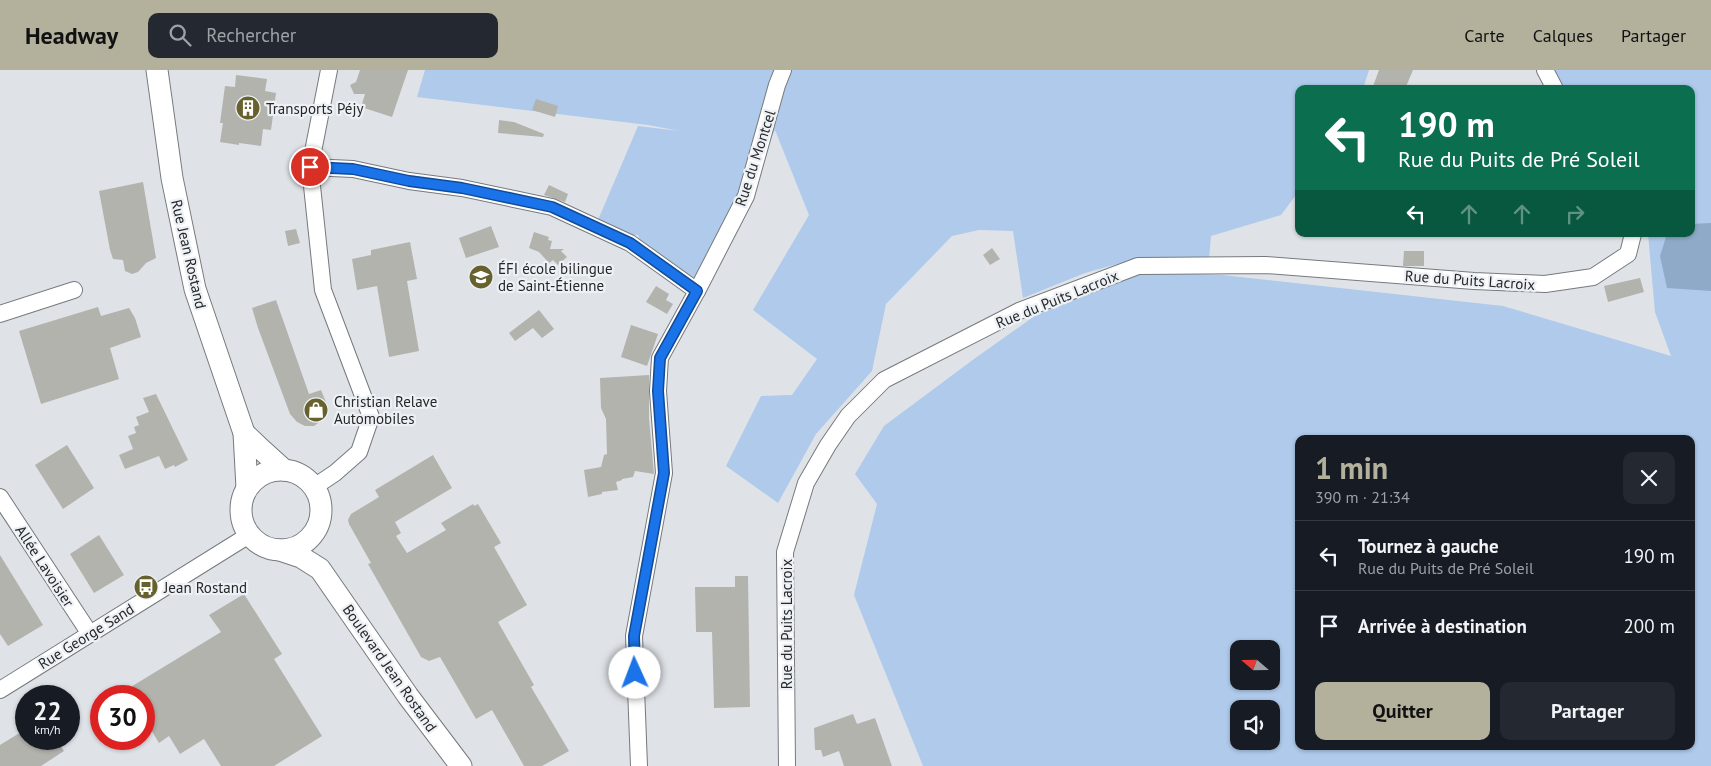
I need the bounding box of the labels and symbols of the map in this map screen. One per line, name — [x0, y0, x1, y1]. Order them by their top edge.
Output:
building icon: Transports Péjy — [235, 95, 261, 121]
place label: Transports Péjy — [266, 99, 363, 118]
street label: Rue du Montcel — [730, 107, 780, 209]
pin — [289, 146, 331, 188]
street label: Rue Jean Rostand — [167, 198, 211, 310]
place label: ÉFI école bilingue de Saint-Étienne — [498, 259, 613, 295]
school or university icon: ÉFI école bilingue de Saint-Étienne — [468, 264, 494, 290]
street label: Rue du Puits Lacroix — [993, 266, 1121, 332]
street label: Rue du Puits Lacroix — [1404, 266, 1536, 294]
place label: Christian Relave Automobiles — [334, 392, 437, 428]
shop icon: Christian Relave Automobiles — [303, 397, 329, 423]
street label: Allée Lavoisier — [12, 522, 78, 610]
street label: Rue du Puits Lacroix — [777, 558, 796, 689]
bus stop icon: Jean Rostand — [133, 574, 159, 600]
place label: Jean Rostand — [163, 578, 247, 597]
street label: Rue George Sand — [34, 599, 138, 673]
street label: Boulevard Jean Rostand — [339, 601, 441, 735]
north arrow — [1230, 640, 1280, 690]
position arrow — [608, 646, 660, 698]
speed limit sign: 30 — [90, 685, 155, 750]

